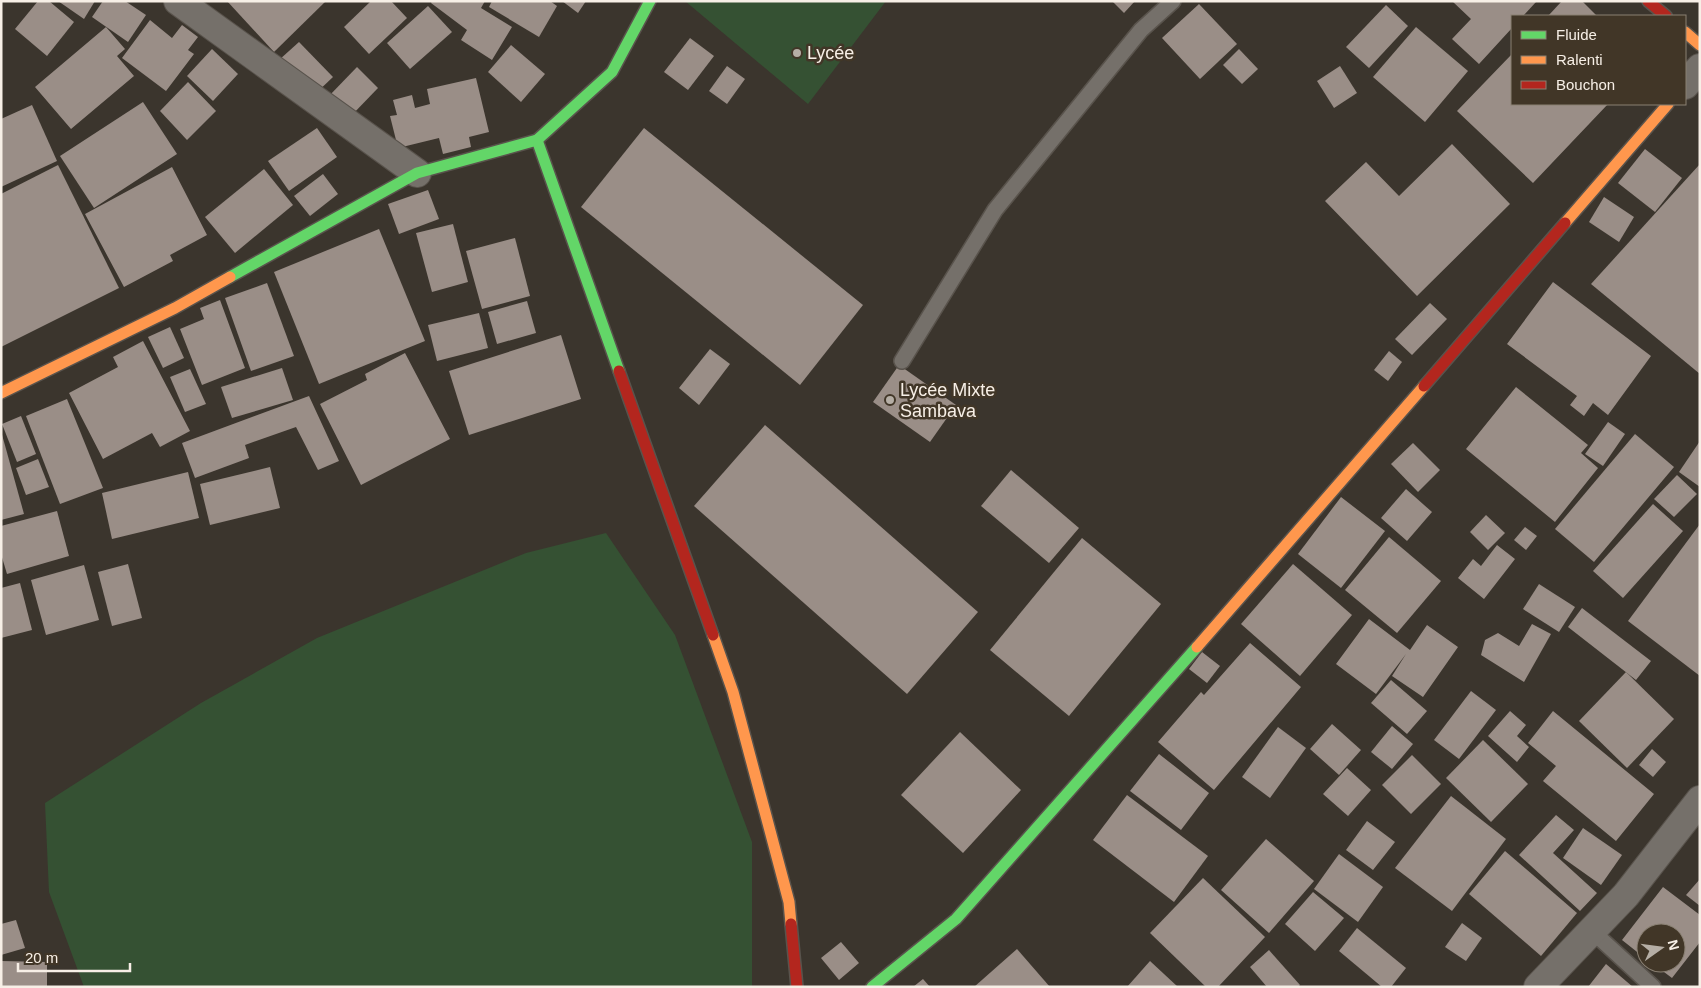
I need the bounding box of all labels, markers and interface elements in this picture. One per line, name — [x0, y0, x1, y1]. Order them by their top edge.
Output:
legend — [1511, 15, 1686, 105]
text: Fluide — [1556, 26, 1597, 43]
place label: Lycée — [807, 43, 854, 63]
marker: Lycée — [791, 47, 803, 59]
text: Ralenti — [1556, 51, 1603, 68]
text: Bouchon — [1556, 76, 1615, 93]
place label: Lycée Mixte Sambava — [900, 380, 995, 421]
marker: Lycée Mixte Sambava — [884, 394, 896, 406]
north arrow — [1636, 923, 1686, 973]
text: N — [1665, 938, 1683, 952]
scale bar — [18, 940, 130, 972]
text: 20 m — [25, 949, 58, 966]

